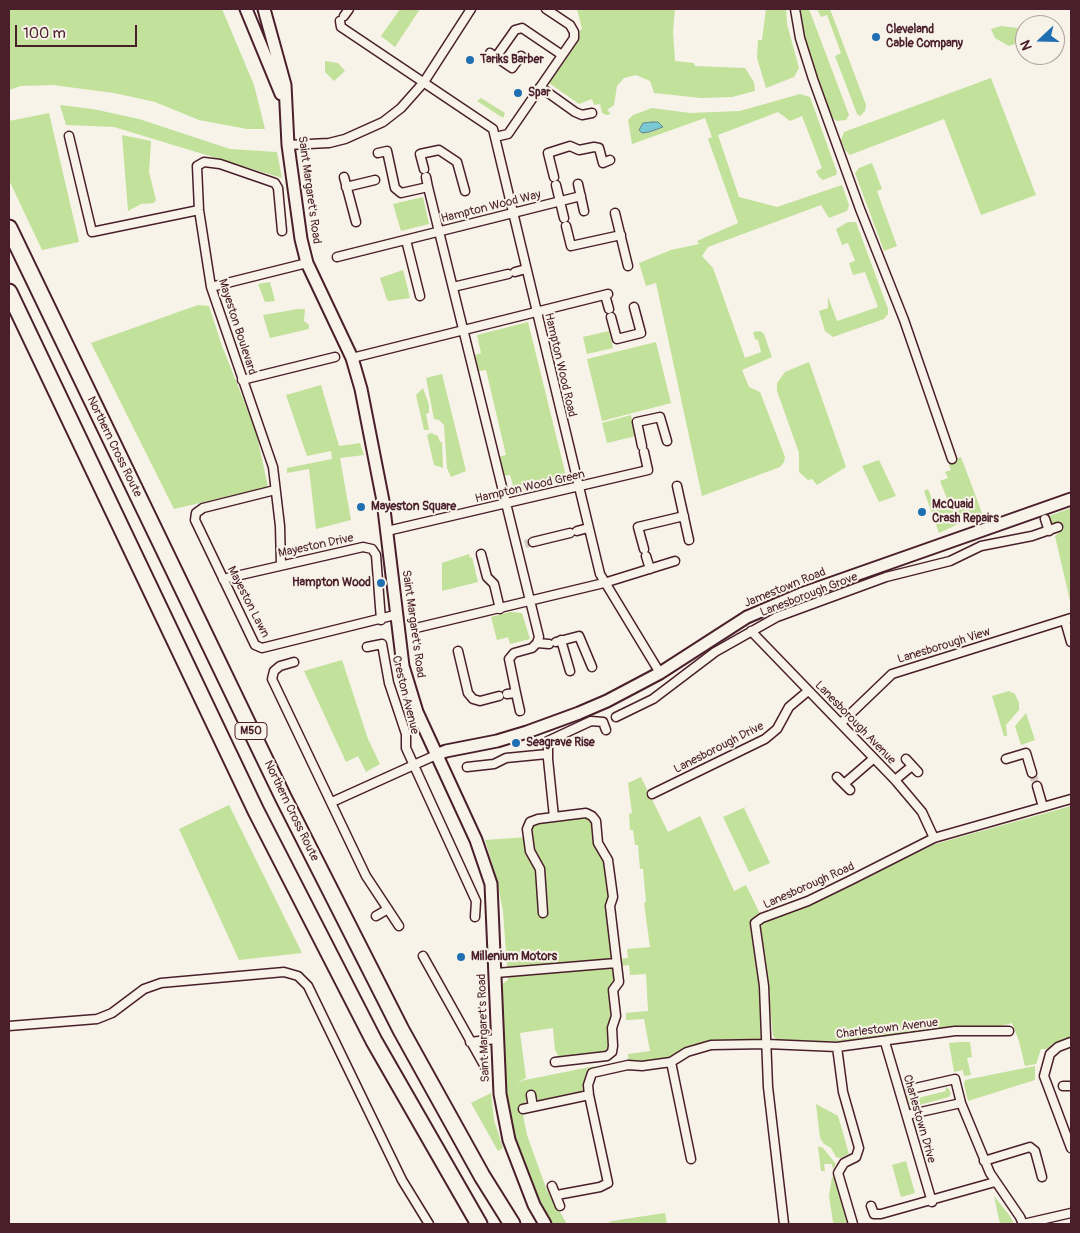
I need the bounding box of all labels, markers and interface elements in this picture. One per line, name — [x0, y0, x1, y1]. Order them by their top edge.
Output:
scale bar — [18, 15, 140, 47]
north arrow — [1015, 15, 1065, 65]
place label: Cleveland Cable Company — [886, 23, 963, 51]
text: 100 m — [23, 24, 66, 43]
marker: Cleveland Cable Company — [870, 31, 882, 43]
text: N — [1017, 38, 1036, 53]
place label: Tariks Barber — [480, 53, 544, 67]
marker: Tariks Barber — [464, 54, 476, 66]
place label: Spar — [528, 86, 551, 100]
marker: Spar — [512, 87, 524, 99]
street label: Saint Margaret's Road — [294, 135, 324, 245]
street label: Hampton Wood Way — [439, 188, 543, 226]
street label: Mayeston Boulevard — [215, 277, 259, 377]
street label: Hampton Wood Road — [541, 311, 579, 419]
street label: Northern Cross Route — [83, 394, 145, 500]
street label: Hampton Wood Green — [474, 467, 586, 507]
place label: McQuaid Crash Repairs — [932, 498, 999, 526]
place label: Mayeston Square — [371, 500, 456, 514]
marker: Mayeston Square — [355, 501, 367, 513]
marker: McQuaid Crash Repairs — [916, 506, 928, 518]
street label: Mayeston Drive — [277, 531, 355, 561]
street label: Mayeston Lawn — [224, 564, 272, 640]
street label: Jamestown Road — [742, 565, 828, 611]
street label: Saint Margaret's Road — [398, 569, 428, 679]
street label: Lanesborough Grove — [758, 570, 860, 620]
place label: Hampton Wood — [292, 576, 371, 590]
marker: Hampton Wood — [375, 577, 387, 589]
street label: Lanesborough View — [896, 625, 992, 667]
street label: Creston Avenue — [388, 654, 422, 736]
street label: Lanesborough Avenue — [812, 678, 898, 768]
street label: Lanesborough Drive — [672, 719, 766, 777]
road number: M50 — [235, 722, 267, 739]
place label: Seagrave Rise — [526, 736, 595, 750]
marker: Seagrave Rise — [510, 737, 522, 749]
street label: Northern Cross Route — [260, 758, 322, 864]
street label: Lanesborough Road — [761, 859, 857, 913]
place label: Millenium Motors — [471, 950, 557, 964]
marker: Millenium Motors — [455, 951, 467, 963]
street label: Saint Margaret's Road — [475, 973, 493, 1083]
street label: Charlestown Avenue — [835, 1016, 939, 1042]
street label: Charlestown Drive — [899, 1073, 939, 1165]

